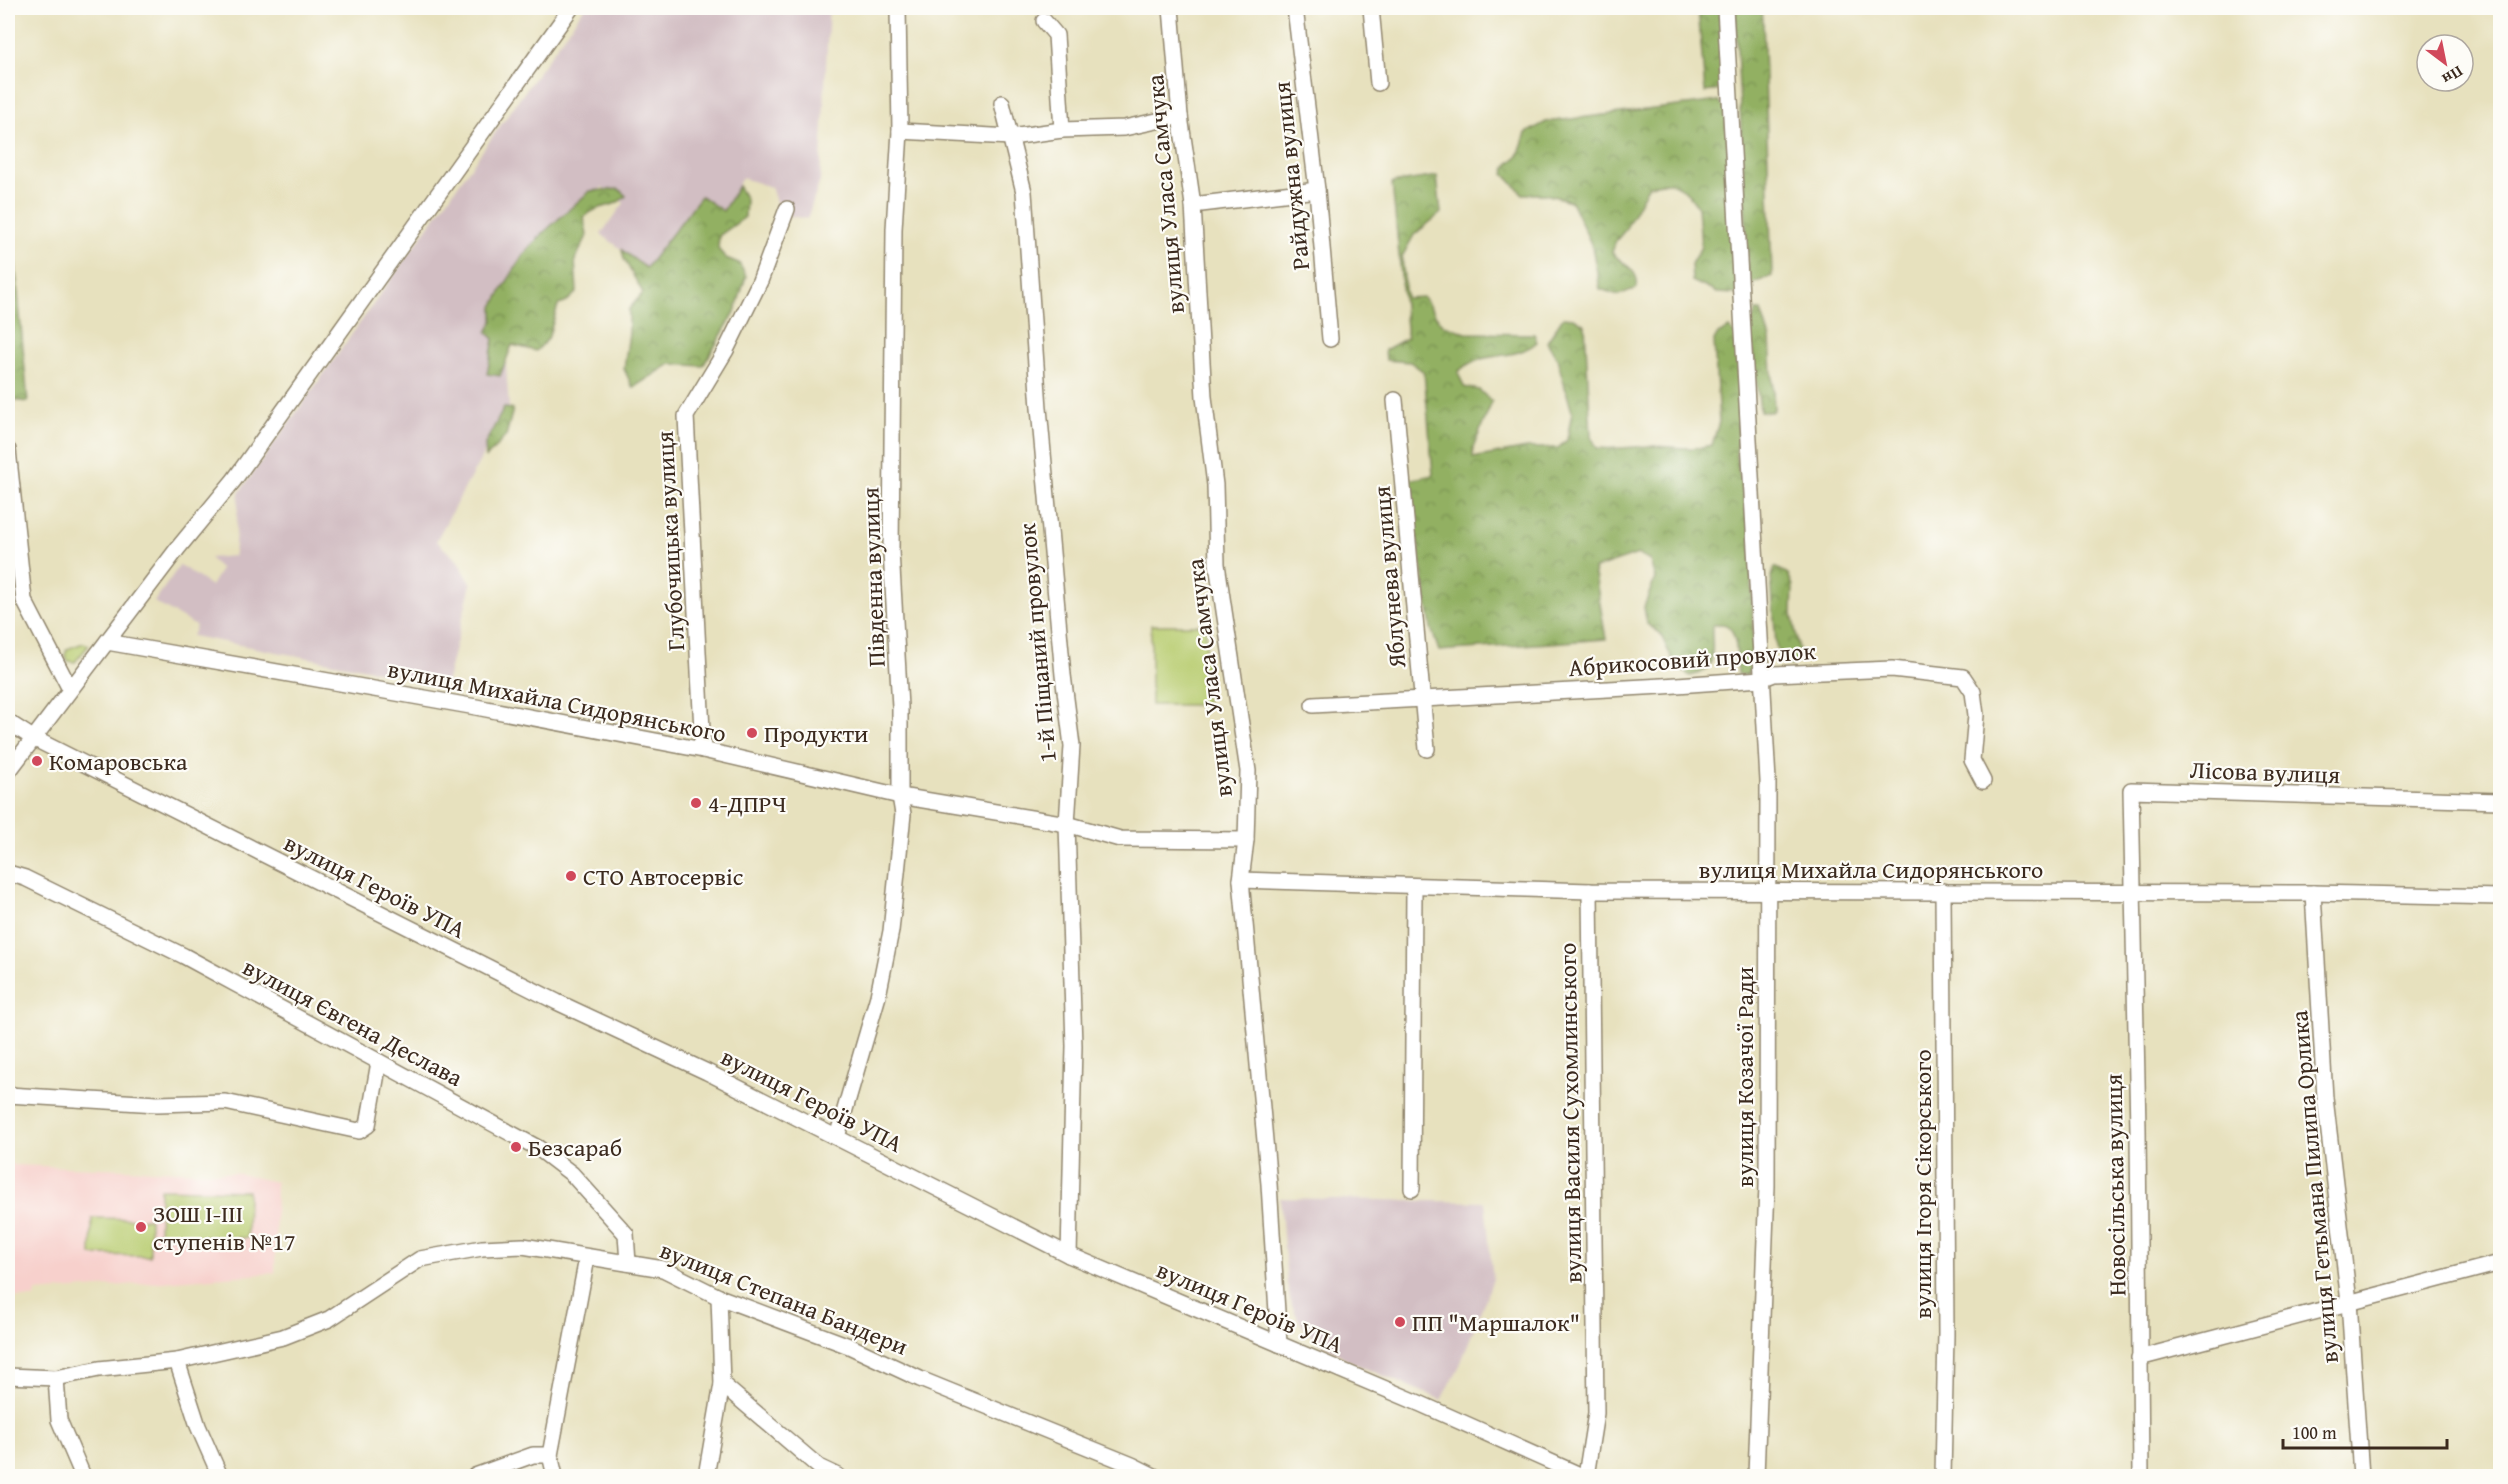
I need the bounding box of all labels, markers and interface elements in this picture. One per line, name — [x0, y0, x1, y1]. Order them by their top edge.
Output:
north arrow — [2415, 33, 2475, 93]
text: Пн — [2438, 60, 2468, 91]
street label: вулиця Уласа Самчука — [1137, 72, 1193, 315]
street label: Райдужна вулиця — [1264, 80, 1318, 272]
street label: Глубочицька вулиця — [647, 430, 693, 652]
street label: Яблунева вулиця — [1364, 485, 1414, 670]
street label: Південна вулиця — [852, 486, 894, 668]
street label: 1-й Піщаний провулок — [1009, 522, 1065, 764]
street label: вулиця Уласа Самчука — [1177, 556, 1241, 799]
street label: Абрикосовий провулок — [1567, 633, 1817, 685]
street label: вулиця Михайла Сидорянського — [385, 651, 729, 751]
place label: Продукти — [764, 716, 868, 751]
marker: Продукти — [745, 726, 759, 740]
place label: Комаровська — [49, 744, 188, 779]
street label: Лісова вулиця — [2189, 752, 2341, 792]
marker: Комаровська — [30, 754, 44, 768]
place label: 4-ДПРЧ — [708, 786, 787, 821]
marker: 4-ДПРЧ — [689, 796, 703, 810]
street label: вулиця Героїв УПА — [278, 825, 472, 947]
street label: вулиця Михайла Сидорянського — [1699, 852, 2043, 887]
place label: СТО Автосервіс — [583, 859, 744, 894]
marker: СТО Автосервіс — [564, 869, 578, 883]
street label: вулиця Василя Сухомлинського — [1550, 942, 1590, 1284]
street label: вулиця Євгена Деслава — [237, 949, 470, 1095]
street label: вулиця Козачої Ради — [1727, 967, 1762, 1187]
street label: вулиця Гетьмана Пилипа Орлика — [2281, 1009, 2347, 1365]
street label: вулиця Героїв УПА — [715, 1039, 909, 1161]
street label: вулиця Ігоря Сікорського — [1905, 1049, 1940, 1319]
street label: Новосільська вулиця — [2096, 1073, 2134, 1297]
place label: Безсараб — [528, 1130, 622, 1165]
marker: Безсараб — [509, 1140, 523, 1154]
place label: ЗОШ І-ІІІ ступенів №17 — [153, 1196, 296, 1259]
marker: ЗОШ І-ІІІ ступенів №17 — [134, 1220, 148, 1234]
street label: вулиця Степана Бандери — [655, 1232, 913, 1364]
street label: вулиця Героїв УПА — [1151, 1252, 1349, 1362]
place label: ПП "Маршалок" — [1412, 1305, 1580, 1340]
marker: ПП "Маршалок" — [1393, 1315, 1407, 1329]
scale bar — [2283, 1412, 2446, 1450]
text: 100 m — [2292, 1419, 2337, 1446]

